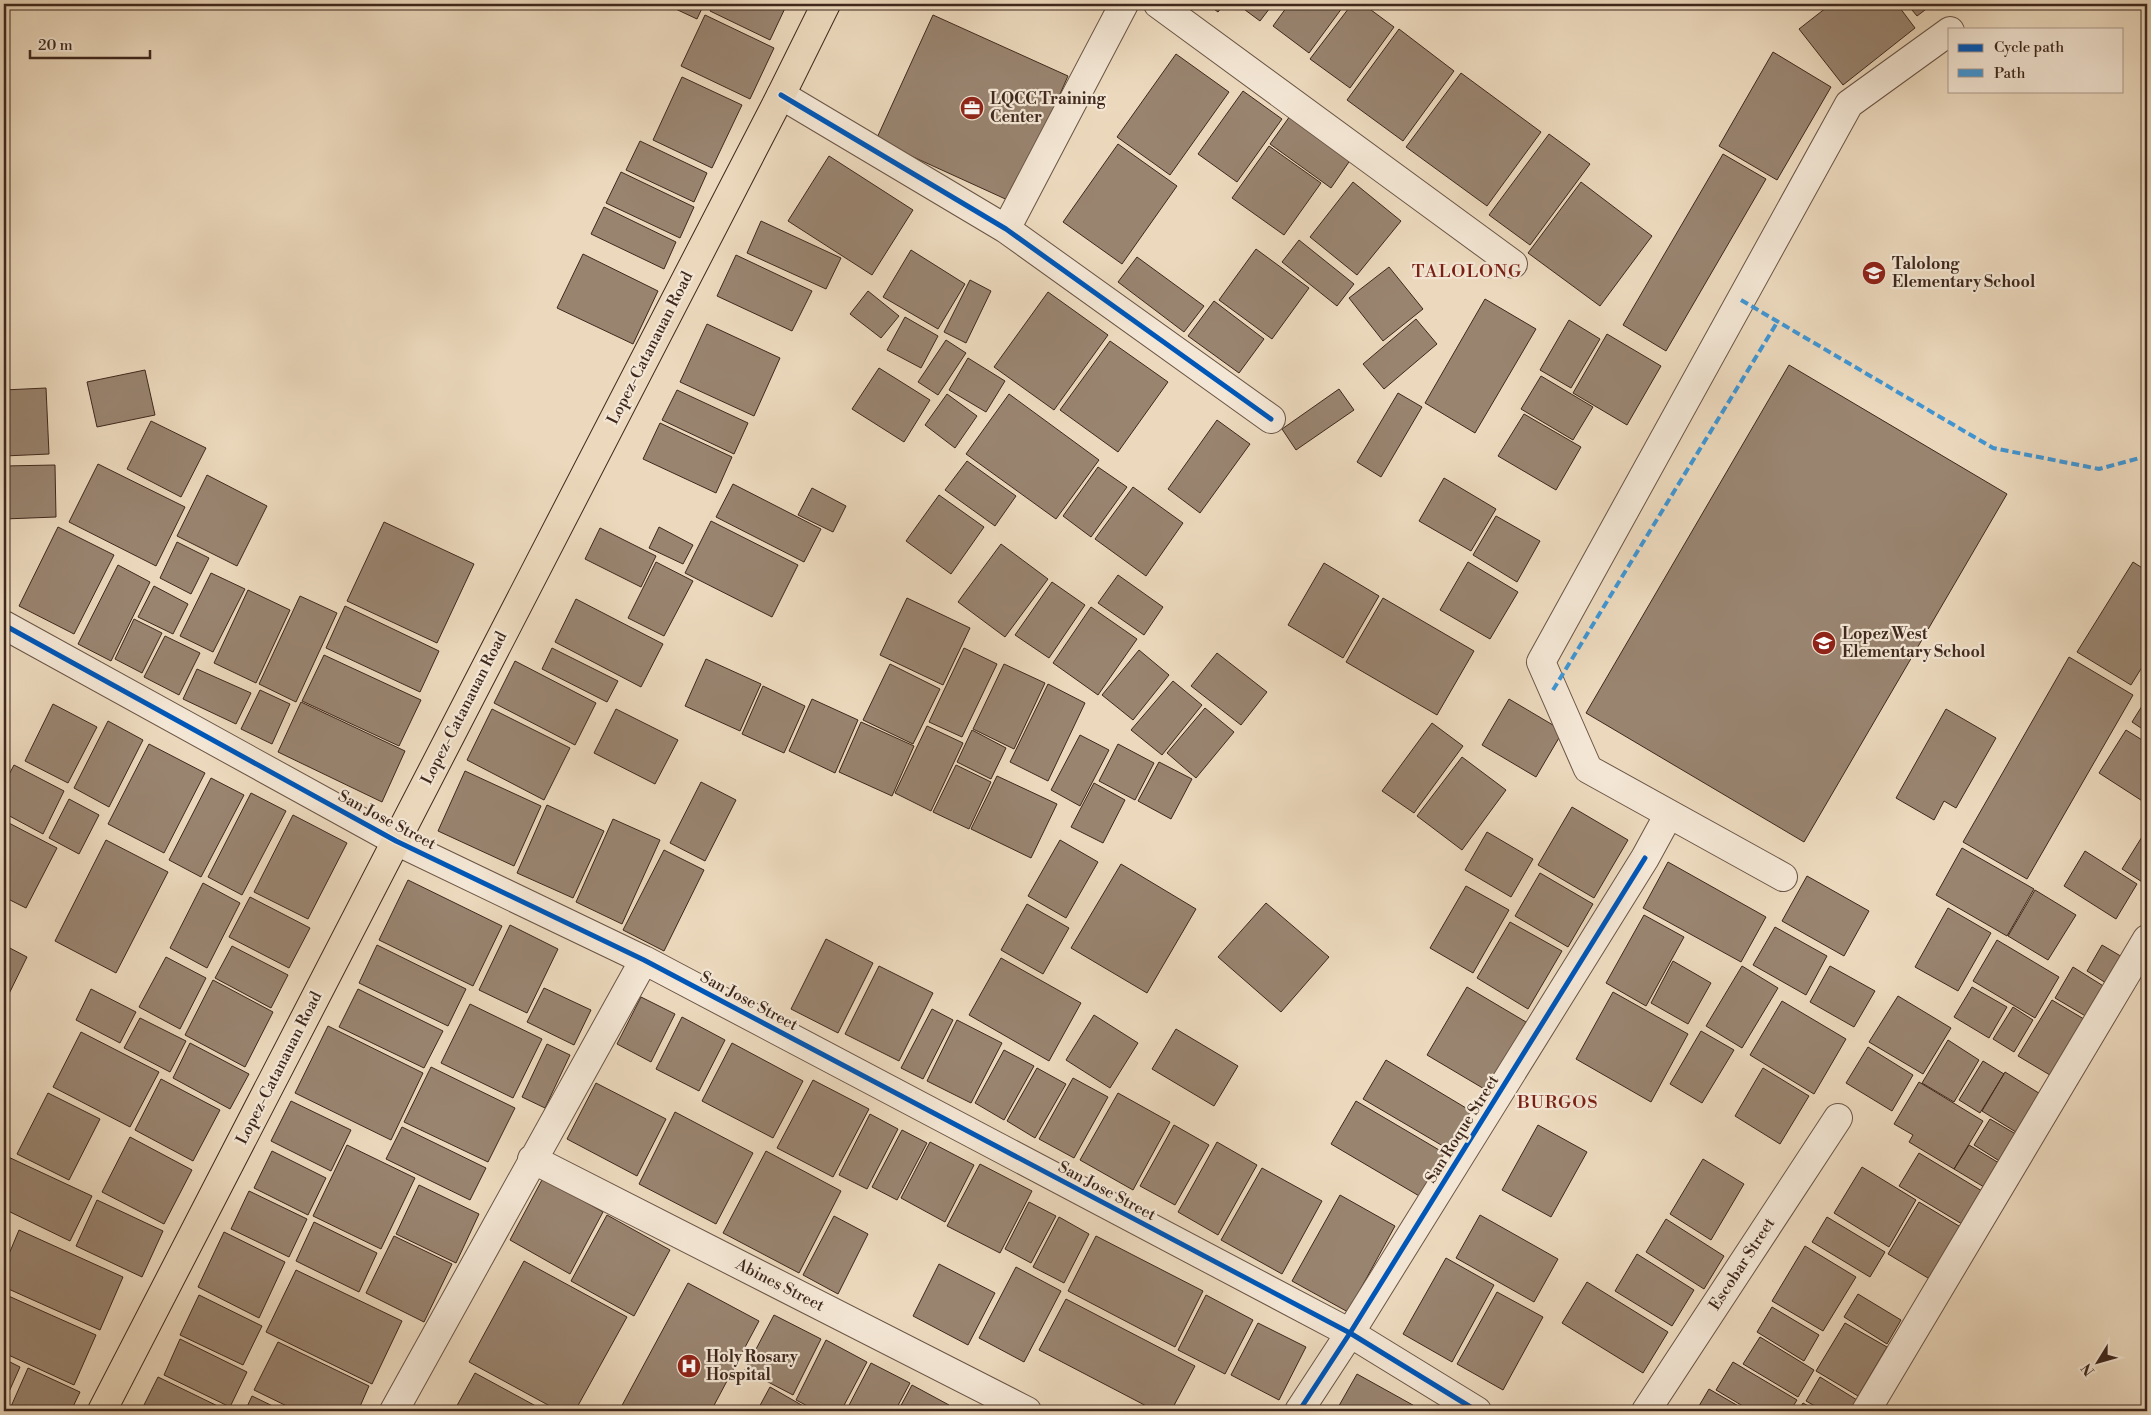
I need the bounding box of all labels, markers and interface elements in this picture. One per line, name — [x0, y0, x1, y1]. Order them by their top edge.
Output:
scale bar — [30, 28, 150, 60]
legend — [1948, 28, 2124, 92]
text: 20 m — [38, 36, 73, 55]
text: Cycle path — [1994, 38, 2064, 57]
text: Path — [1994, 64, 2026, 83]
place label: LQCC Training Center — [990, 89, 1107, 127]
office icon: LQCC Training Center — [959, 95, 985, 121]
place label: Talolong Elementary School — [1892, 254, 2036, 292]
district label: TALOLONG — [1412, 260, 1522, 283]
school or university icon: Talolong Elementary School — [1861, 260, 1887, 286]
street label: Lopez-Catanauan Road — [603, 268, 697, 428]
place label: Lopez West Elementary School — [1842, 624, 1986, 662]
street label: Lopez-Catanauan Road — [417, 628, 511, 788]
school or university icon: Lopez West Elementary School — [1811, 630, 1837, 656]
street label: San Jose Street — [335, 786, 440, 854]
street label: San Jose Street — [697, 967, 802, 1035]
street label: Lopez-Catanauan Road — [232, 988, 326, 1148]
street label: San Roque Street — [1421, 1071, 1503, 1187]
district label: BURGOS — [1516, 1091, 1599, 1114]
street label: San Jose Street — [1055, 1157, 1160, 1225]
street label: Escobar Street — [1705, 1214, 1779, 1314]
street label: Abines Street — [732, 1254, 828, 1316]
north arrow — [2074, 1338, 2124, 1388]
place label: Holy Rosary Hospital — [706, 1347, 799, 1385]
hospital icon: Holy Rosary Hospital — [676, 1353, 702, 1379]
text: N — [2078, 1359, 2099, 1379]

